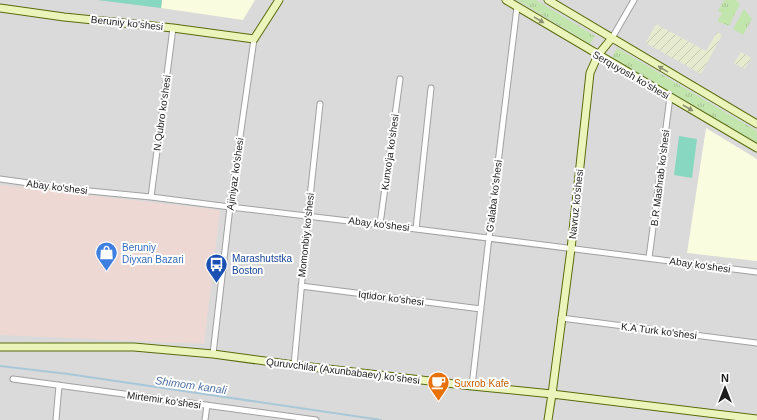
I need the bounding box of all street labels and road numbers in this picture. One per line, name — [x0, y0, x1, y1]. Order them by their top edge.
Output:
street label: Beruniy ko'shesi — [90, 14, 164, 32]
street label: Serquyosh ko'shesi — [591, 49, 671, 101]
street label: N.Qubro ko'shesi — [151, 74, 173, 152]
street label: Kunxo'ja ko'shesi — [379, 113, 401, 191]
street label: B.R Mashrab ko'shesi — [649, 129, 671, 227]
street label: Ajiniyaz ko'shesi — [224, 137, 246, 211]
street label: G'alaba ko'shesi — [484, 159, 504, 233]
street label: Navruz ko'shesi — [567, 168, 585, 240]
street label: Abay ko'shesi — [26, 178, 88, 196]
street label: Momonbiy ko'shesi — [296, 192, 316, 278]
street label: Abay ko'shesi — [348, 215, 410, 233]
street label: Abay ko'shesi — [669, 255, 731, 275]
street label: Iqtidor ko'shesi — [357, 288, 425, 308]
street label: K.A Turk ko'shesi — [620, 321, 698, 341]
street label: Quruvchilar (Axunbabaev) ko'shesi — [266, 356, 420, 386]
street label: Mirtemir ko'shesi — [126, 389, 202, 411]

